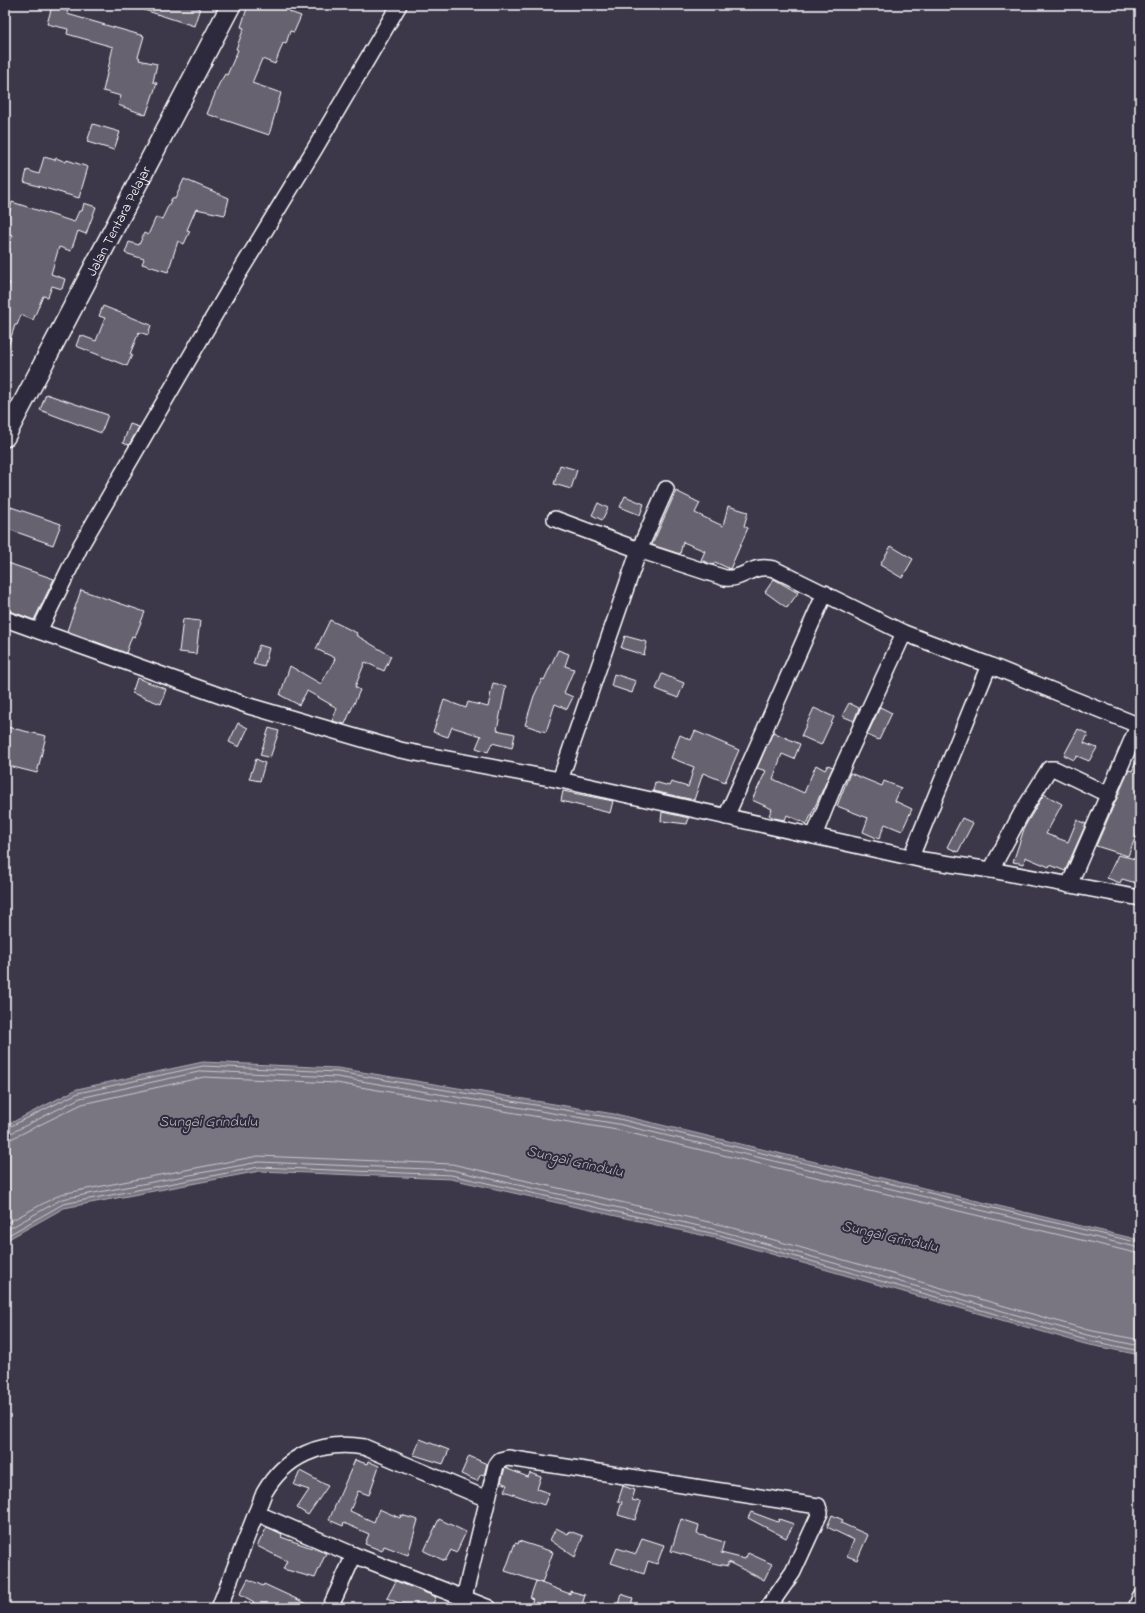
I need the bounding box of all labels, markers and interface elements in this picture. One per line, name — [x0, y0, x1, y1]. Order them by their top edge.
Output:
street label: Jalan Tentara Pelajar — [82, 162, 157, 280]
water label: Sungai Grindulu — [158, 1111, 258, 1134]
water label: Sungai Grindulu — [524, 1140, 626, 1185]
water label: Sungai Grindulu — [839, 1215, 941, 1260]

